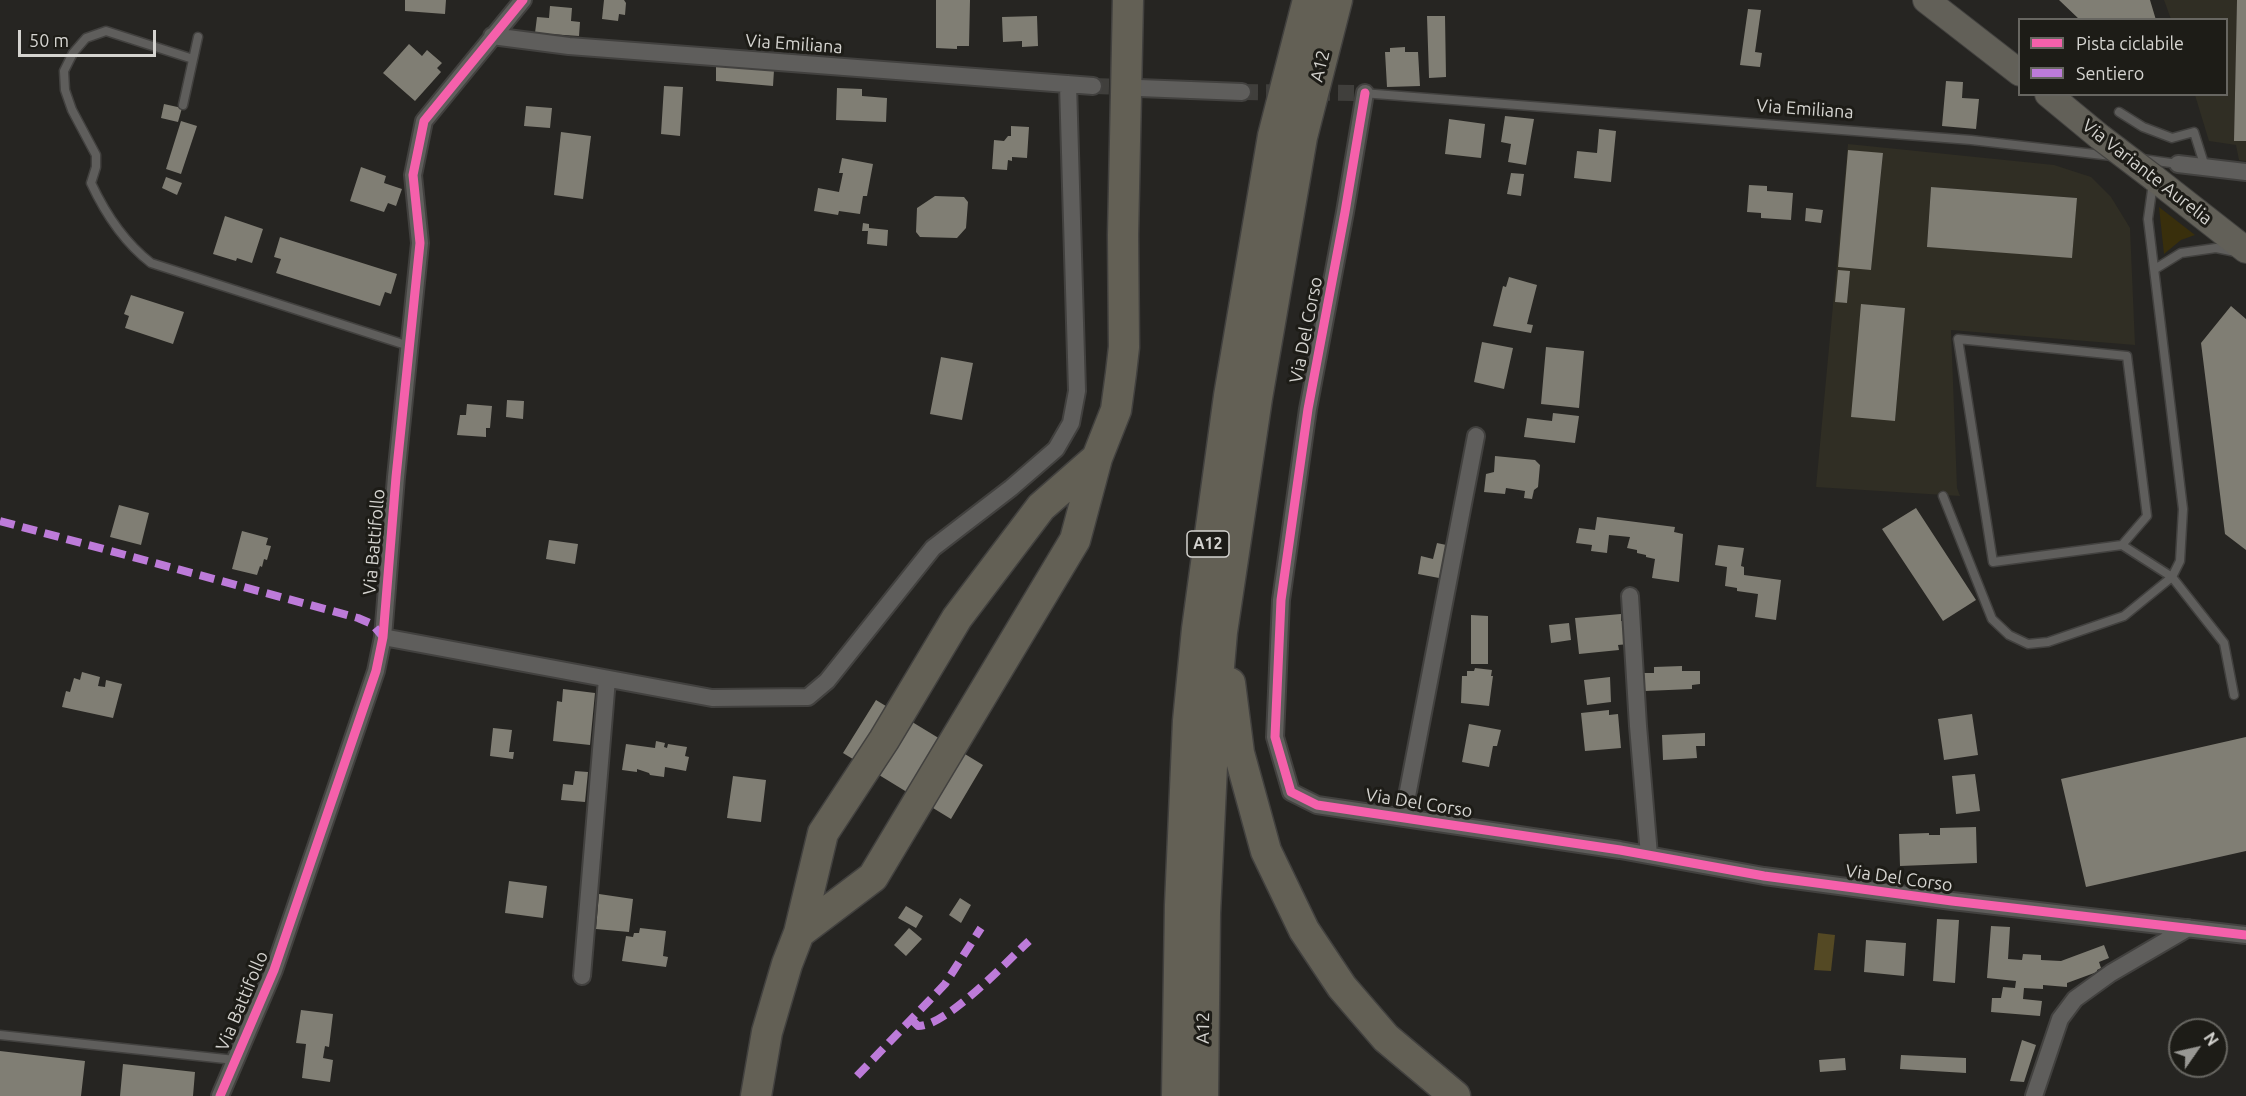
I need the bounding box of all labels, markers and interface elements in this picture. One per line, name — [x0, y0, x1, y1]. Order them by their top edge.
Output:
scale bar — [21, 18, 159, 56]
legend — [2018, 18, 2228, 96]
text: 50 m — [29, 30, 69, 50]
street label: Via Emiliana — [745, 30, 843, 58]
text: Pista ciclabile — [2076, 33, 2184, 53]
street label: A12 — [1306, 48, 1334, 84]
text: Sentiero — [2076, 63, 2144, 83]
street label: Via Emiliana — [1756, 95, 1854, 123]
street label: Via Variante Aurelia — [2078, 115, 2216, 229]
street label: Via Del Corso — [1285, 275, 1327, 385]
street label: Via Battifollo — [359, 488, 389, 596]
road number: A12 — [1187, 531, 1229, 557]
street label: Via Del Corso — [1364, 784, 1474, 822]
street label: Via Del Corso — [1844, 860, 1954, 896]
street label: Via Battifollo — [211, 948, 273, 1054]
street label: A12 — [1192, 1012, 1214, 1044]
north arrow — [2168, 1018, 2228, 1078]
text: N — [2200, 1029, 2222, 1049]

